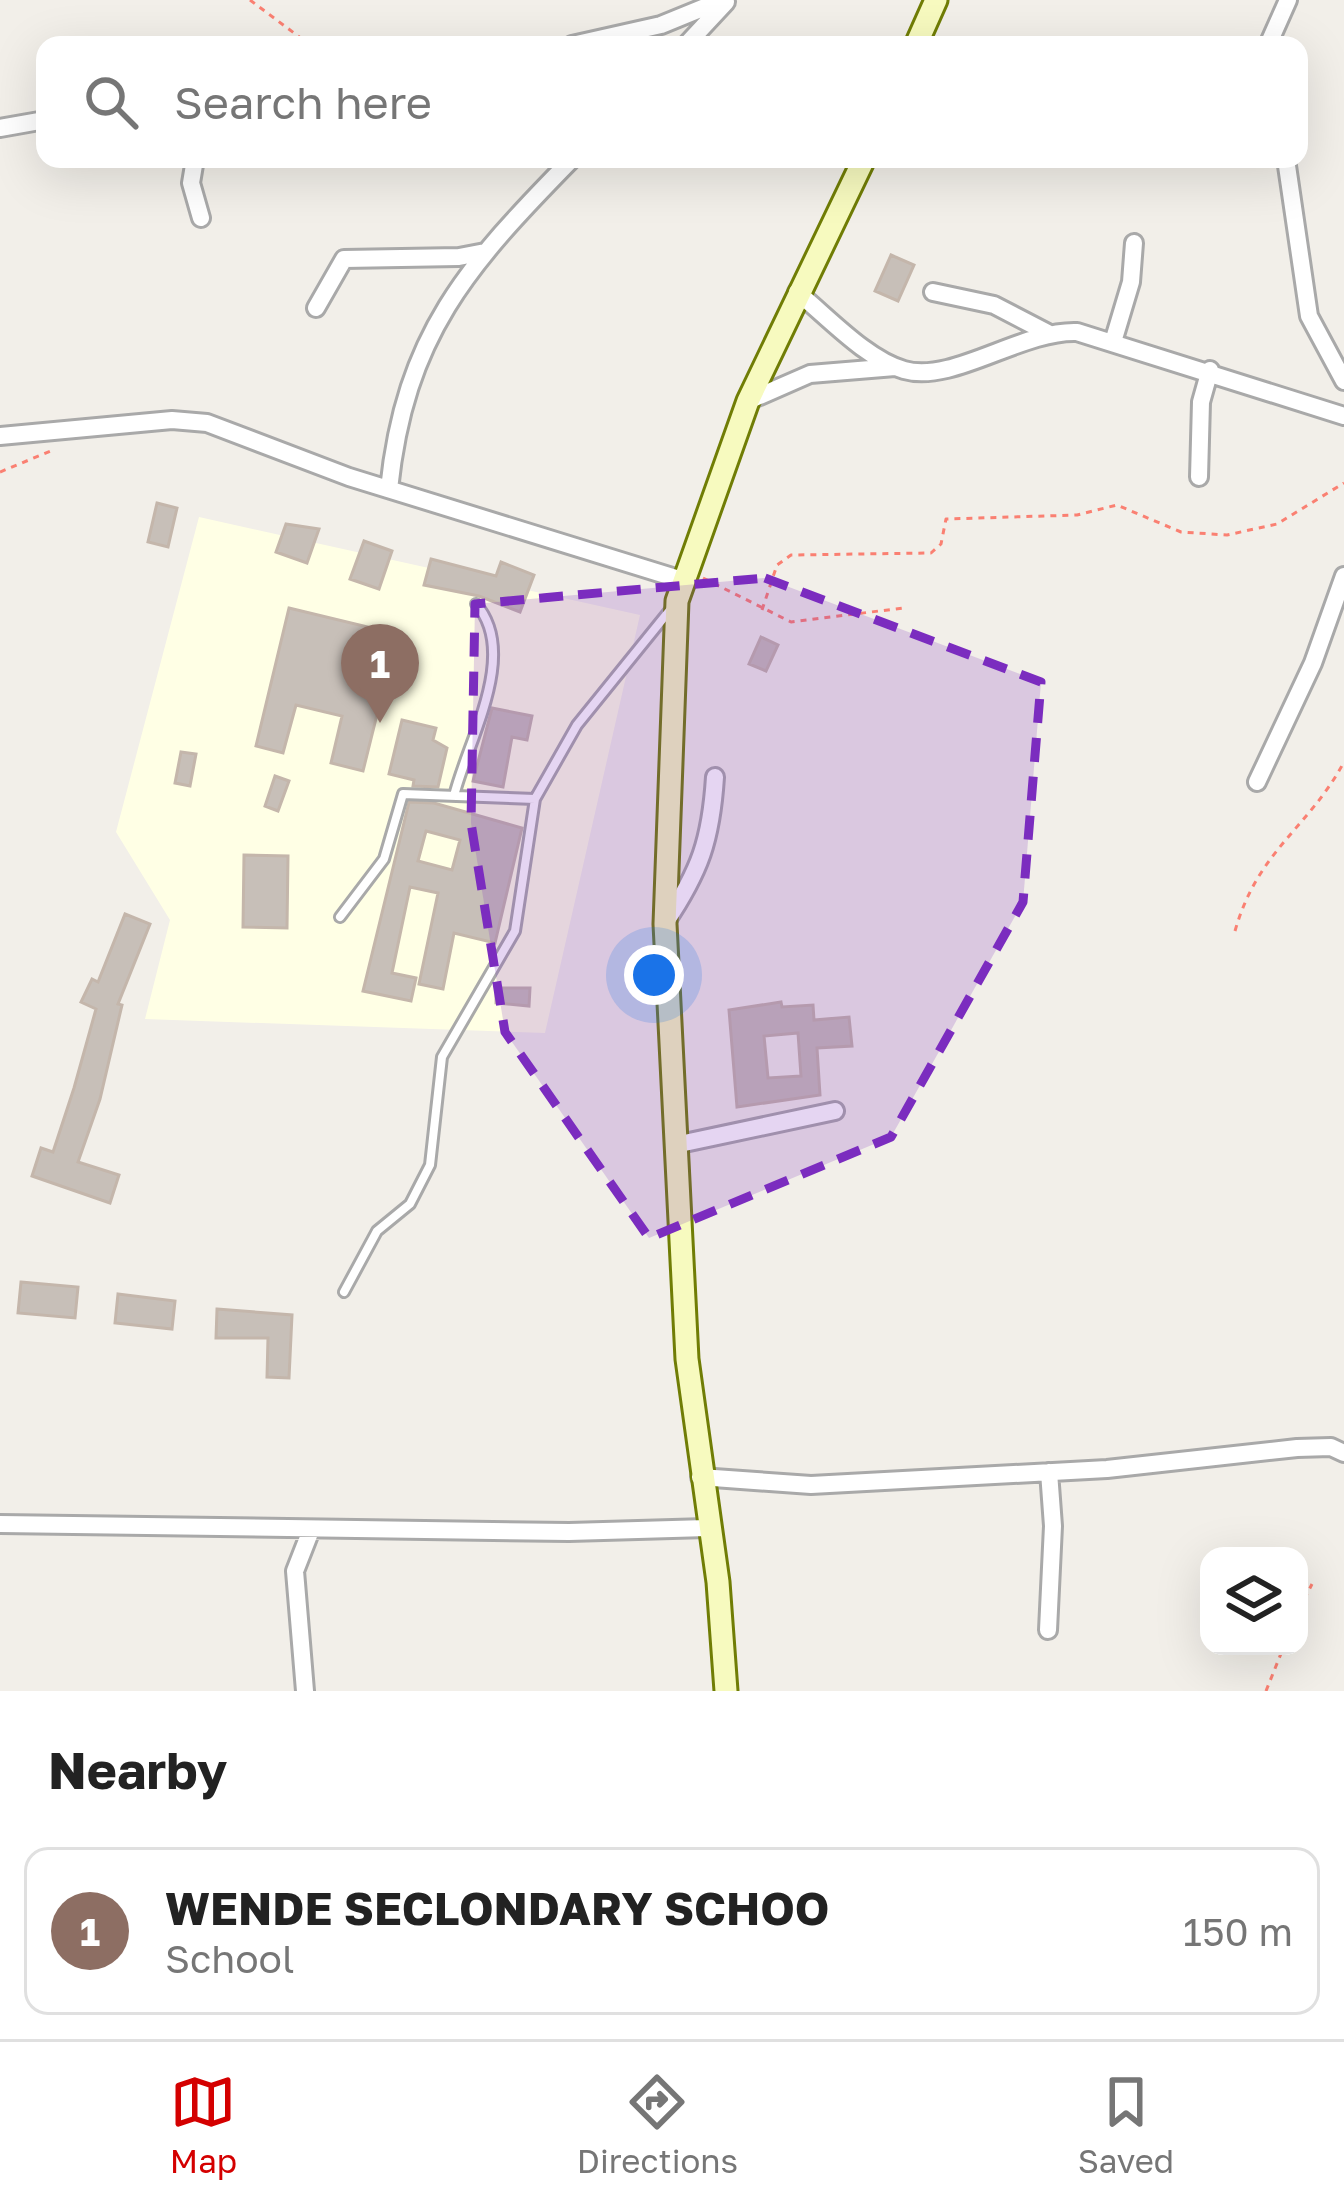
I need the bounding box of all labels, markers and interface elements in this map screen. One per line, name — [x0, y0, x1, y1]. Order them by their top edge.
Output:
search box — [36, 36, 1308, 168]
icon: search — [78, 69, 144, 135]
text: Search here — [174, 75, 432, 129]
pin: 1 — [341, 624, 419, 723]
your location — [624, 945, 684, 1005]
map controls — [1200, 1547, 1308, 1655]
button: layers — [1200, 1547, 1308, 1655]
text: Nearby — [48, 1739, 227, 1800]
text: WENDE SECLONDARY SCHOO — [165, 1881, 830, 1935]
text: 1 — [80, 1908, 100, 1955]
text: 150 m — [1183, 1908, 1293, 1955]
text: School — [165, 1935, 294, 1982]
tab: Map — [170, 2069, 237, 2180]
tab: Directions — [577, 2069, 738, 2180]
tab: Saved — [1078, 2069, 1174, 2180]

